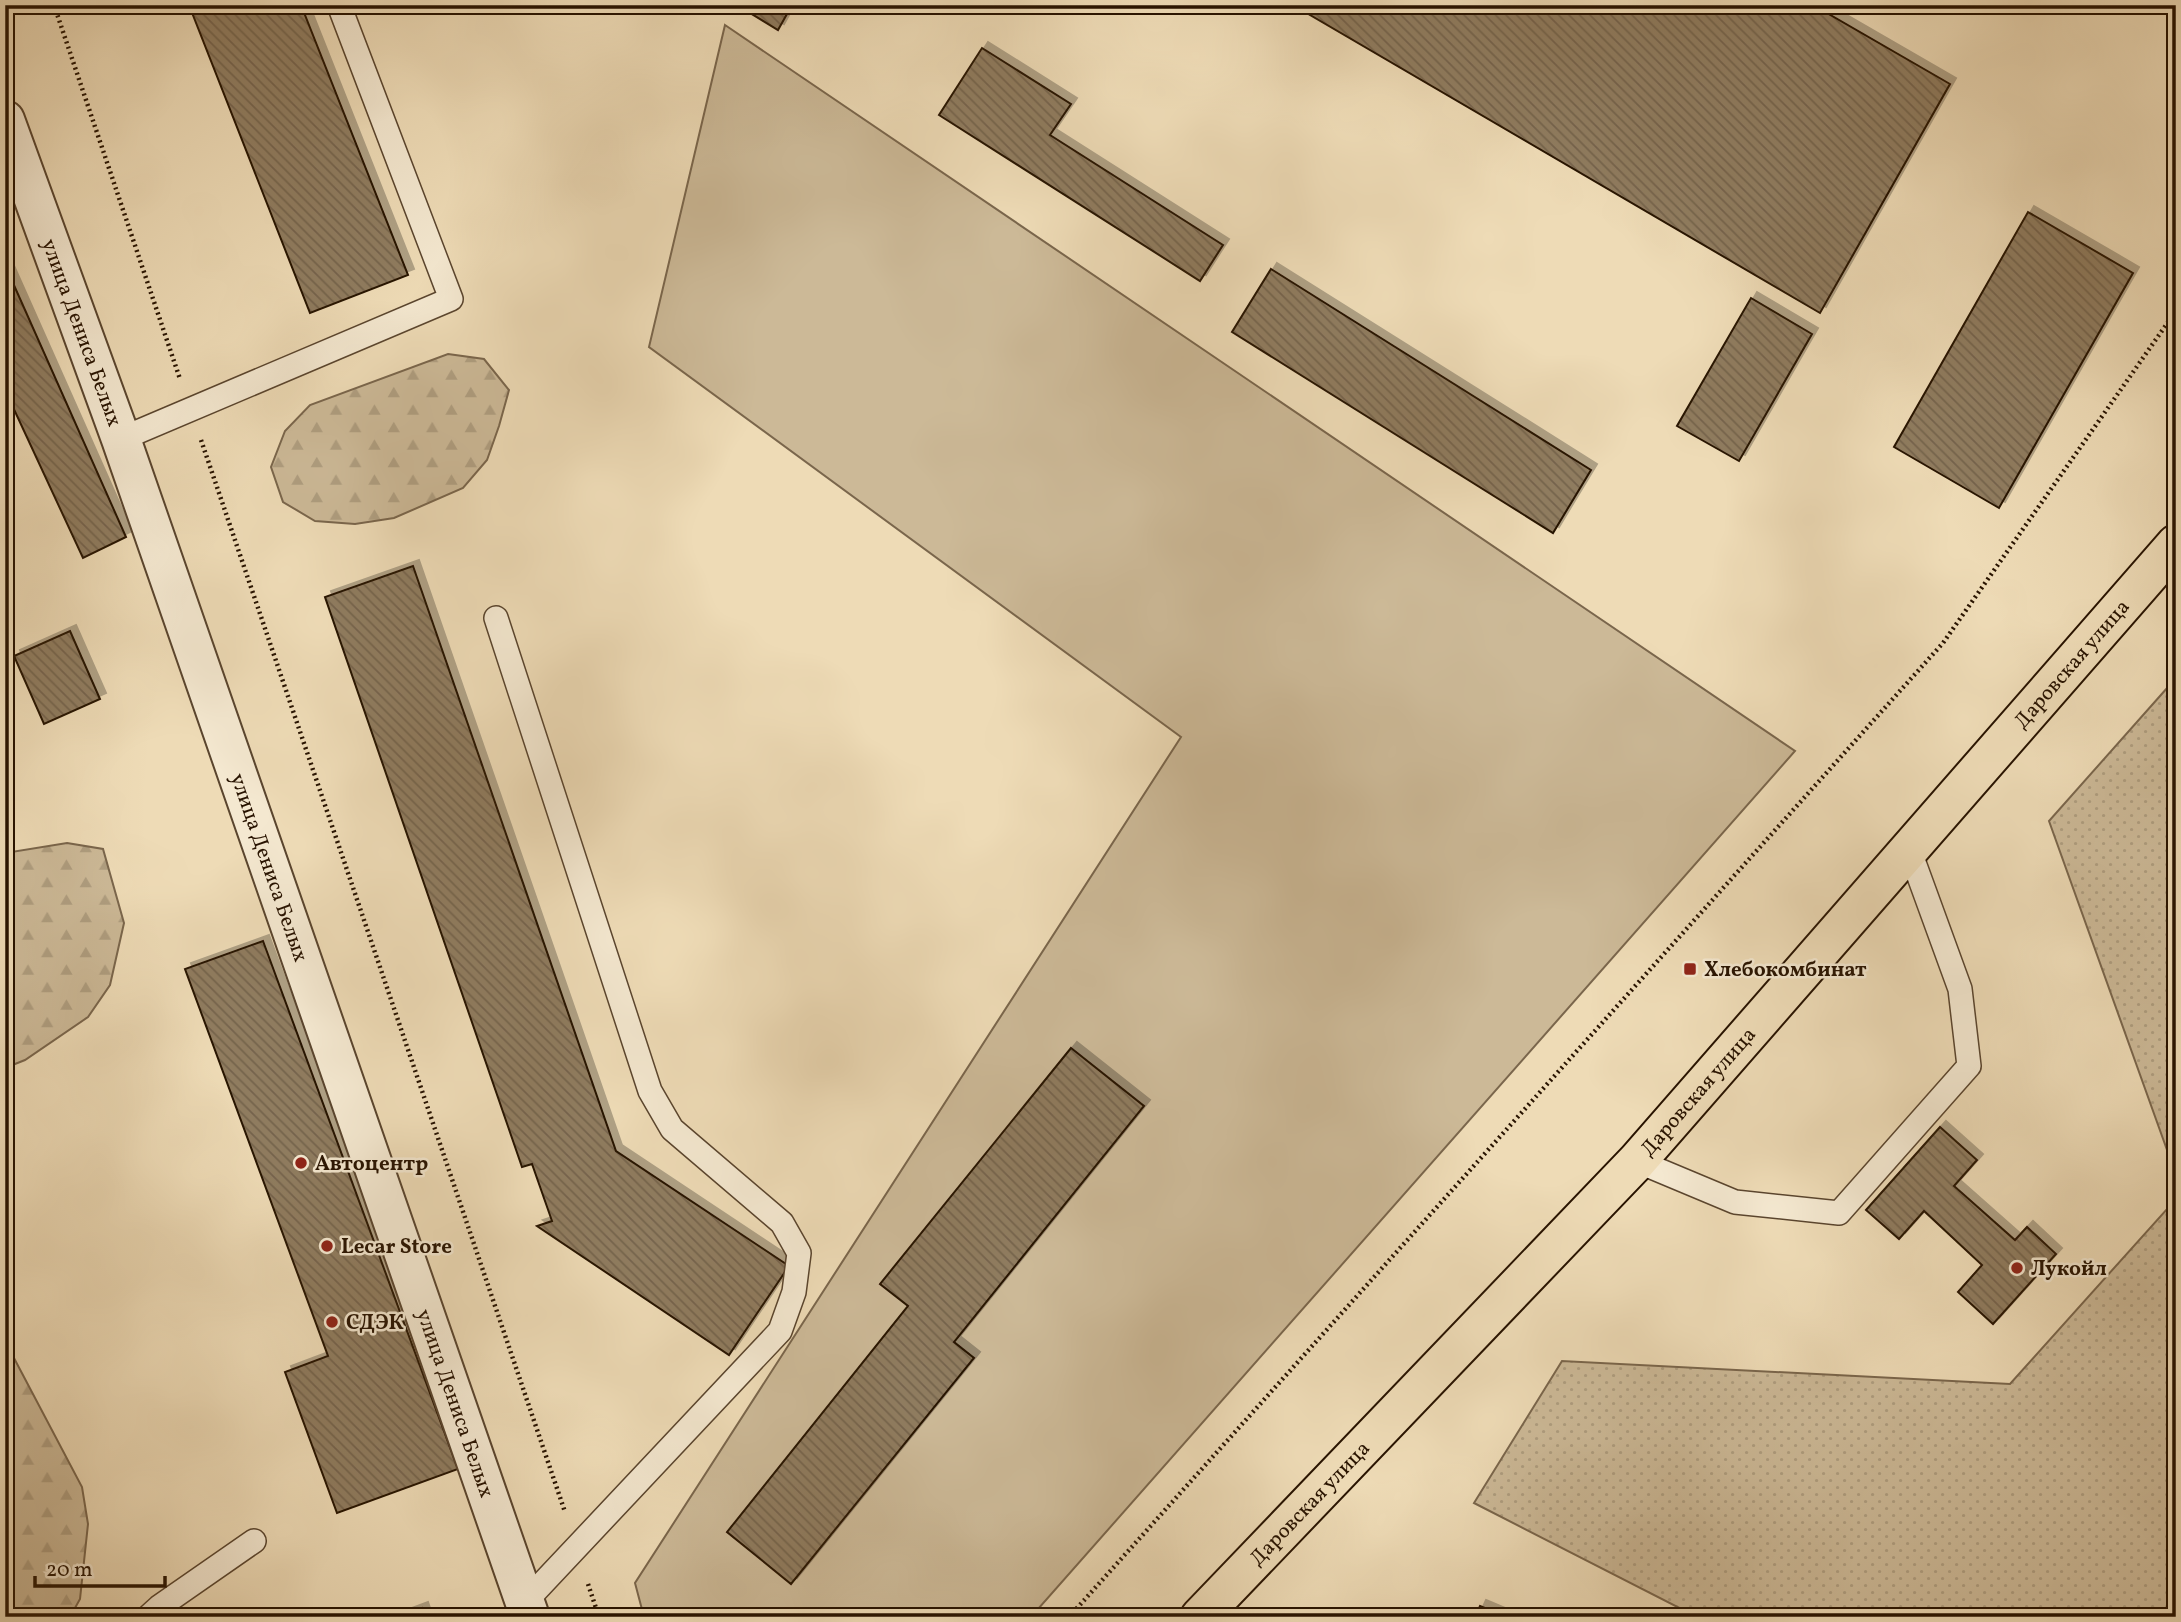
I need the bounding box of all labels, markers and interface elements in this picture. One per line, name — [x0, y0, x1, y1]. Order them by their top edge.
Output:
street label: улица Дениса Белых — [33, 235, 128, 431]
street label: Даровская улица — [2008, 594, 2137, 736]
street label: улица Дениса Белых — [222, 770, 314, 966]
place label: Хлебокомбинат — [1704, 956, 1867, 985]
marker: Хлебокомбинат — [1682, 961, 1698, 977]
street label: Даровская улица — [1634, 1021, 1763, 1163]
place label: Автоцентр — [315, 1150, 428, 1179]
marker: Автоцентр — [293, 1155, 309, 1171]
place label: Lecar Store — [341, 1233, 452, 1262]
marker: Lecar Store — [319, 1238, 335, 1254]
place label: Лукойл — [2031, 1255, 2107, 1284]
marker: Лукойл — [2009, 1260, 2025, 1276]
street label: улица Дениса Белых — [408, 1305, 500, 1502]
place label: СДЭК — [346, 1309, 404, 1338]
marker: СДЭК — [324, 1314, 340, 1330]
street label: Даровская улица — [1244, 1435, 1377, 1573]
scale bar — [35, 1545, 164, 1589]
text: 20 m — [46, 1556, 92, 1585]

